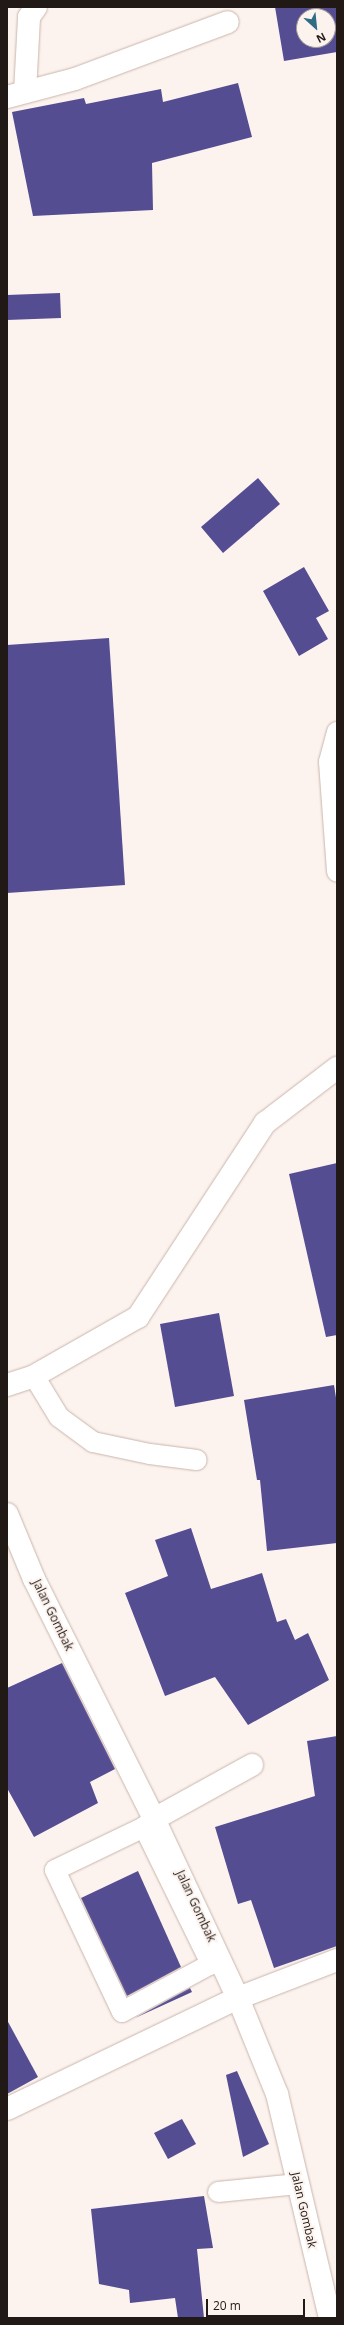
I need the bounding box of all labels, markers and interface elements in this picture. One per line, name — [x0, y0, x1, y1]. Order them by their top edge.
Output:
north arrow — [296, 8, 336, 48]
text: N — [314, 30, 329, 47]
street label: Jalan Gombak — [30, 1577, 76, 1653]
street label: Jalan Gombak — [173, 1868, 219, 1944]
street label: Jalan Gombak — [288, 2171, 320, 2249]
scale bar — [208, 2291, 307, 2317]
text: 20 m — [213, 2297, 241, 2314]

